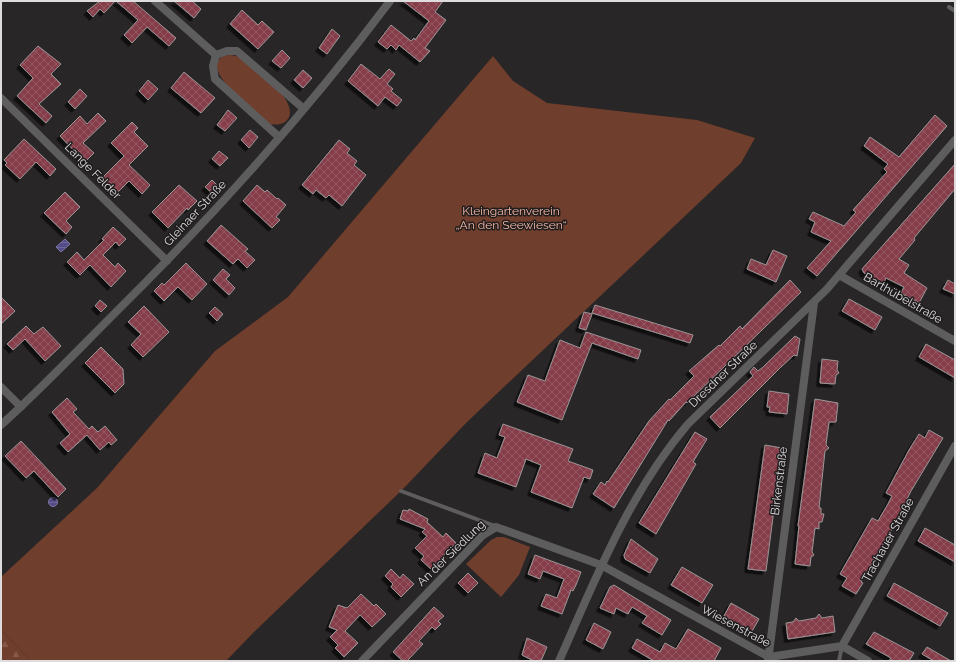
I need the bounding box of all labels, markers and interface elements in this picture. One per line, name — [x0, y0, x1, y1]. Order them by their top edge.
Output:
street label: Lange Felder — [62, 140, 125, 203]
street label: Gleinaer Straße — [161, 177, 229, 249]
park label: Kleingartenverein „An den Seewiesen“ — [456, 204, 567, 232]
street label: Barthübelstraße — [861, 270, 945, 326]
street label: Dresdner Straße — [686, 338, 760, 410]
street label: Birkenstraße — [768, 446, 790, 516]
street label: Trachauer Straße — [859, 496, 917, 584]
street label: An der Siedlung — [414, 517, 488, 589]
street label: Wiesenstraße — [699, 602, 773, 650]

